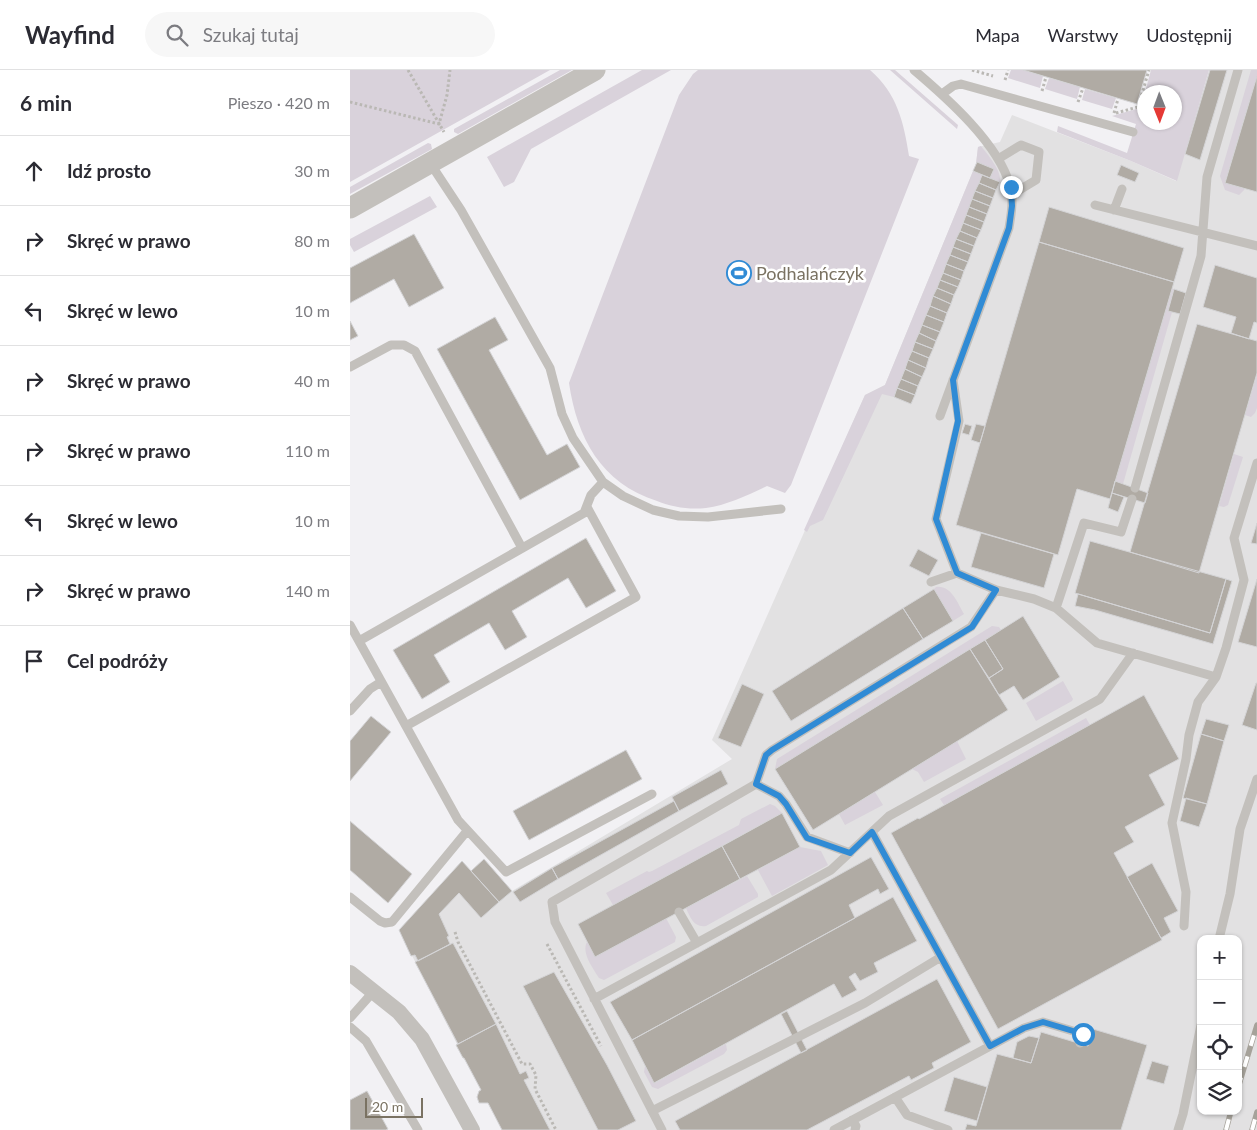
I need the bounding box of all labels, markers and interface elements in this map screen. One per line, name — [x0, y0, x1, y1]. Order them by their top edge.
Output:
search box — [145, 12, 495, 57]
text: Wayfind — [25, 20, 115, 49]
icon: search — [163, 21, 191, 49]
text: Szukaj tutaj — [203, 23, 299, 46]
text: Mapa — [975, 24, 1020, 46]
text: Warstwy — [1048, 24, 1118, 46]
text: Udostępnij — [1146, 24, 1232, 46]
north arrow — [1137, 85, 1182, 130]
text: 6 min — [20, 90, 72, 115]
text: Pieszo · 420 m — [228, 93, 330, 112]
icon: ahead — [20, 157, 48, 185]
text: Idź prosto — [67, 159, 151, 182]
text: 30 m — [294, 161, 330, 180]
route end — [1000, 176, 1023, 199]
icon: right — [20, 227, 48, 255]
text: Skręć w prawo — [67, 229, 191, 252]
text: 80 m — [294, 231, 330, 250]
sports icon: Podhalańczyk — [726, 260, 752, 286]
place label: Podhalańczyk — [756, 262, 865, 284]
icon: left — [20, 297, 48, 325]
text: Skręć w lewo — [67, 299, 178, 322]
text: 10 m — [294, 301, 330, 320]
icon: right — [20, 367, 48, 395]
text: Skręć w prawo — [67, 369, 191, 392]
text: 40 m — [294, 371, 330, 390]
icon: right — [20, 437, 48, 465]
text: Skręć w prawo — [67, 439, 191, 462]
text: 110 m — [285, 441, 330, 460]
icon: left — [20, 507, 48, 535]
text: Skręć w lewo — [67, 509, 178, 532]
text: 10 m — [294, 511, 330, 530]
icon: right — [20, 577, 48, 605]
text: Skręć w prawo — [67, 579, 191, 602]
text: 140 m — [285, 581, 330, 600]
icon: arrive — [20, 647, 48, 675]
text: Cel podróży — [67, 649, 168, 672]
map controls — [1197, 935, 1242, 1115]
button: + — [1197, 935, 1242, 980]
button: − — [1197, 980, 1242, 1025]
route start — [1072, 1023, 1095, 1046]
button: locate — [1197, 1025, 1242, 1070]
button: layers — [1197, 1070, 1242, 1115]
scale bar — [365, 1095, 422, 1118]
text: 20 m — [372, 1098, 403, 1115]

